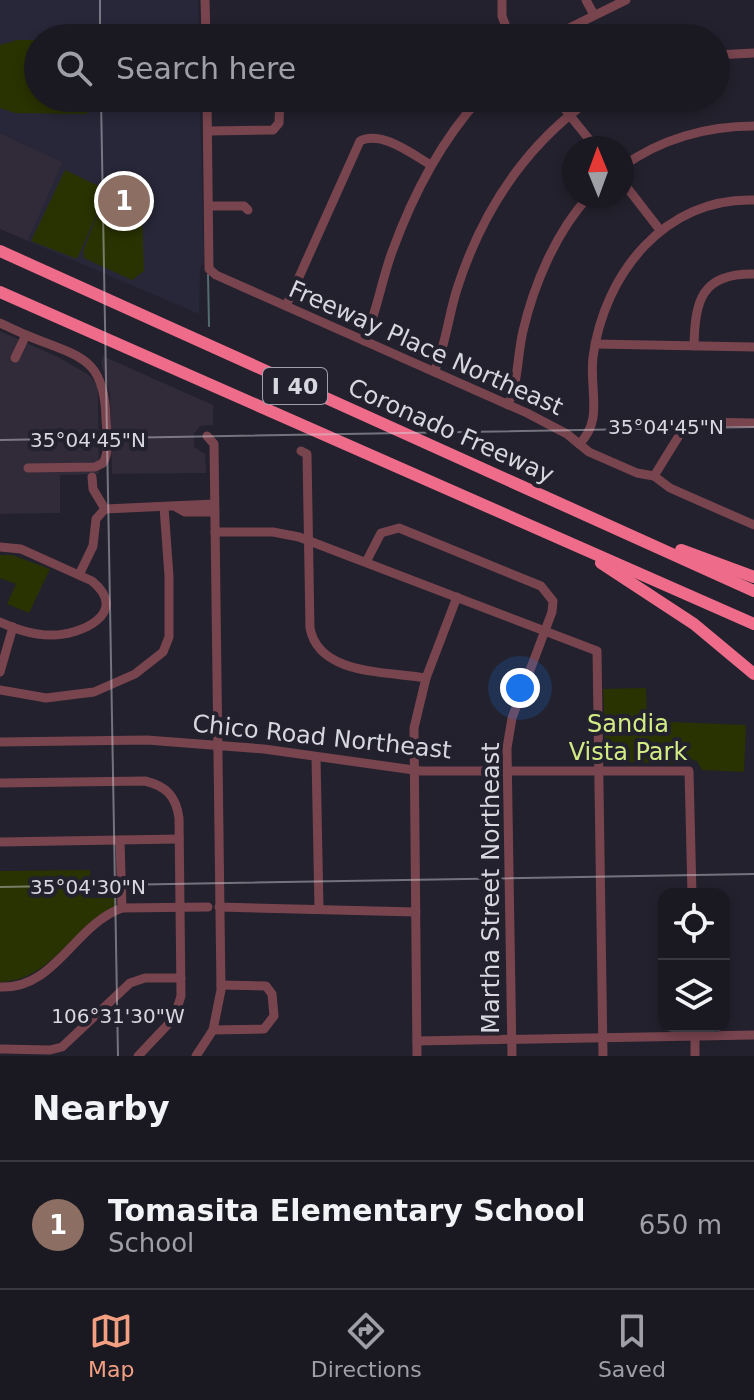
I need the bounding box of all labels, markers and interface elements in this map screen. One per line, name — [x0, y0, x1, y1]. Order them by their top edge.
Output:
search box — [24, 24, 730, 112]
icon: search — [52, 46, 96, 90]
text: Search here — [116, 51, 296, 86]
north arrow — [562, 136, 634, 208]
pin: 1 — [98, 171, 150, 231]
street label: Freeway Place Northeast — [285, 275, 567, 421]
road number: I 40 — [263, 368, 327, 404]
street label: Coronado Freeway — [344, 373, 558, 489]
text: 35°04'45"N — [608, 415, 724, 439]
text: 35°04'45"N — [30, 428, 146, 452]
your location — [500, 668, 540, 708]
street label: Chico Road Northeast — [191, 709, 453, 765]
park label: Sandia Vista Park — [569, 710, 687, 766]
street label: Martha Street Northeast — [477, 742, 505, 1034]
text: 35°04'30"N — [30, 875, 146, 899]
map controls — [658, 888, 730, 1032]
button: locate — [658, 888, 730, 960]
button: layers — [658, 960, 730, 1032]
text: 106°31'30"W — [51, 1004, 185, 1028]
text: Nearby — [32, 1088, 170, 1128]
text: Tomasita Elementary School — [108, 1193, 585, 1228]
text: 1 — [49, 1210, 67, 1240]
text: 650 m — [639, 1210, 722, 1240]
text: School — [108, 1228, 194, 1258]
tab: Map — [88, 1309, 135, 1382]
tab: Directions — [311, 1309, 422, 1382]
tab: Saved — [598, 1309, 666, 1382]

